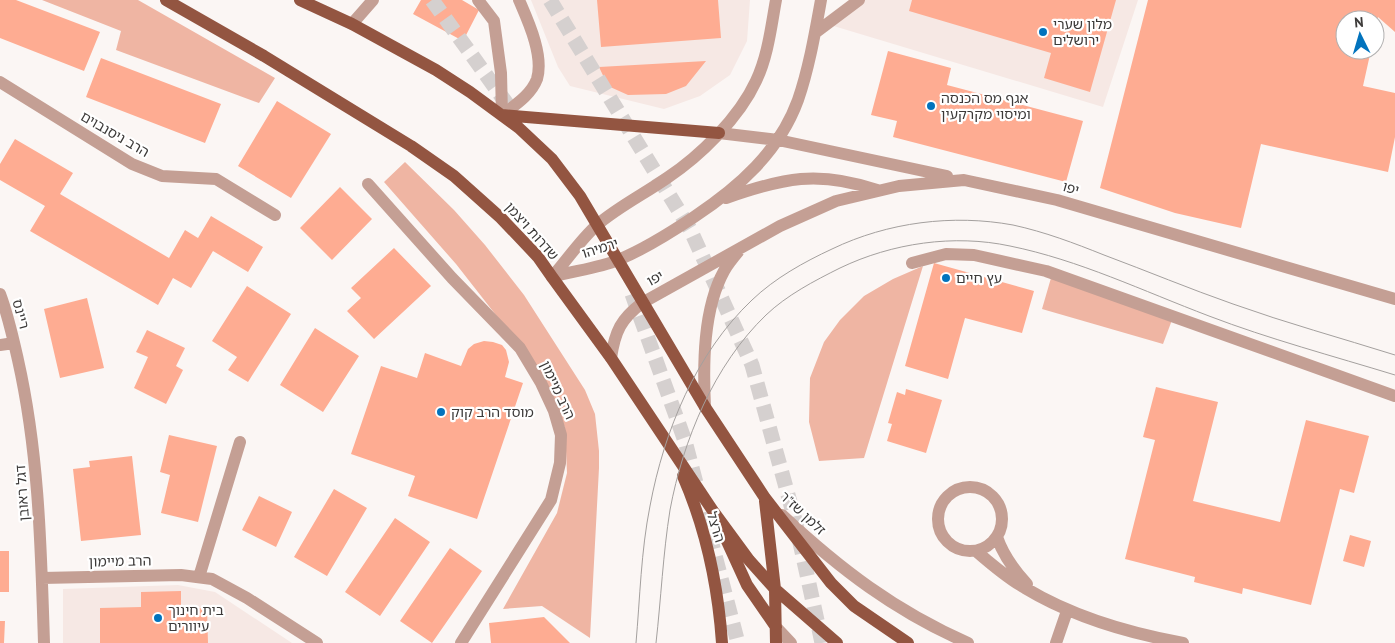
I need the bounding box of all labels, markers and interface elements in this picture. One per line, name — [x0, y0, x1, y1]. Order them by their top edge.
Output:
north arrow — [1335, 10, 1385, 60]
text: N — [1353, 13, 1364, 31]
place label: מלון שערי ירושלים — [1053, 15, 1112, 49]
marker: מלון שערי ירושלים — [1037, 26, 1049, 38]
place label: אגף מס הכנסה ומיסוי מקרקעין — [941, 89, 1031, 123]
marker: אגף מס הכנסה ומיסוי מקרקעין — [925, 100, 937, 112]
street label: הרב ניסנבוים — [77, 107, 153, 161]
street label: יפו — [1061, 177, 1081, 199]
street label: שדרות ויצמן — [501, 198, 563, 264]
street label: ירמיהו — [580, 234, 620, 262]
street label: יפו — [643, 266, 667, 290]
place label: עץ חיים — [956, 269, 1002, 287]
marker: עץ חיים — [940, 272, 952, 284]
street label: ריינס — [8, 297, 34, 331]
street label: הרב מיימון — [537, 358, 579, 422]
place label: מוסד הרב קוק — [451, 403, 534, 421]
marker: מוסד הרב קוק — [435, 406, 447, 418]
street label: דגל ראובן — [11, 464, 33, 522]
street label: זלמן שז"ר — [776, 487, 830, 539]
street label: הרצל — [703, 509, 729, 545]
street label: הרב מיימון — [88, 551, 152, 571]
place label: בית חינוך עיוורים — [168, 601, 224, 635]
marker: בית חינוך עיוורים — [152, 612, 164, 624]

